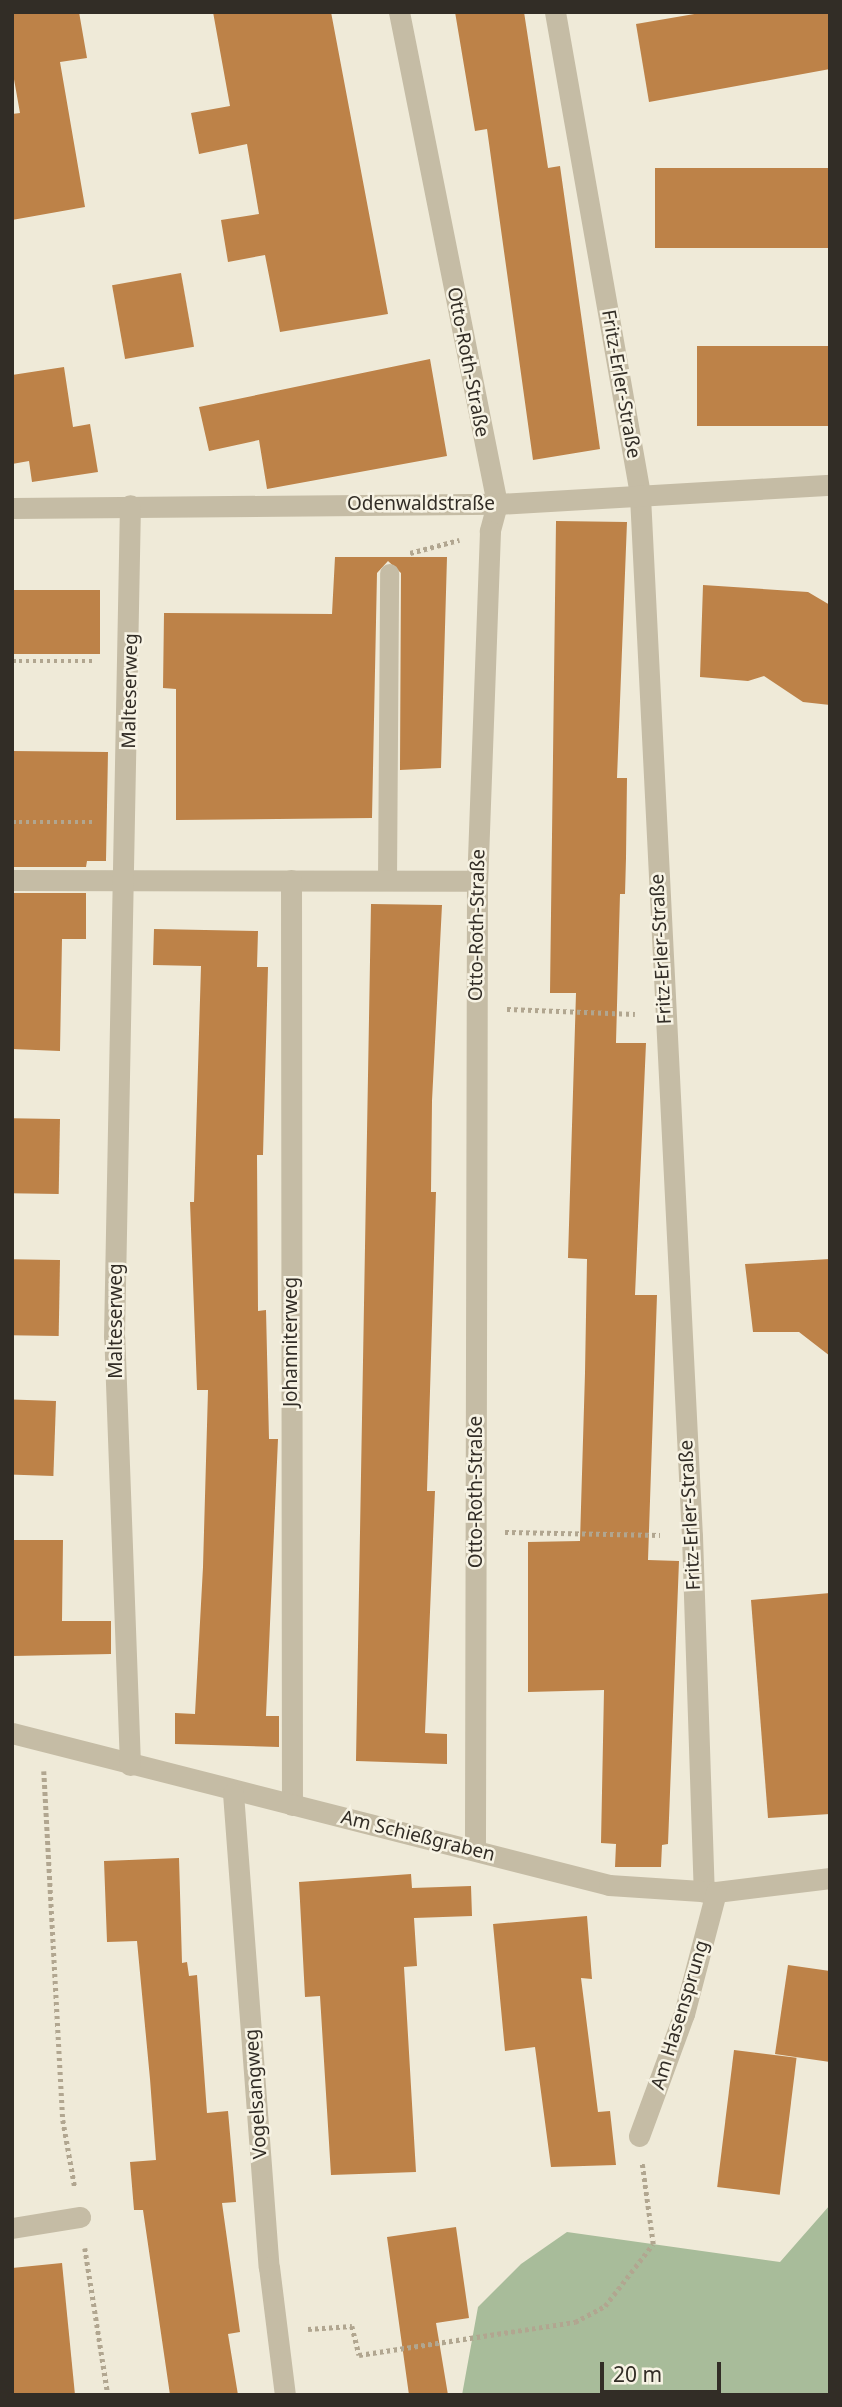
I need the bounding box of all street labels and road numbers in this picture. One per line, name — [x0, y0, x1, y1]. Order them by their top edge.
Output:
street label: Otto-Roth-Straße — [442, 285, 494, 439]
street label: Fritz-Erler-Straße — [597, 308, 645, 460]
street label: Odenwaldstraße — [347, 493, 495, 515]
street label: Malteserweg — [118, 633, 142, 749]
street label: Otto-Roth-Straße — [464, 849, 490, 1001]
street label: Fritz-Erler-Straße — [646, 873, 676, 1025]
street label: Malteserweg — [105, 1263, 127, 1379]
street label: Johanniterweg — [280, 1277, 302, 1407]
street label: Otto-Roth-Straße — [465, 1416, 487, 1568]
street label: Fritz-Erler-Straße — [675, 1439, 705, 1591]
street label: Am Schießgraben — [339, 1806, 497, 1866]
street label: Am Hasensprung — [646, 1938, 714, 2092]
street label: Vogelsangweg — [240, 2028, 272, 2160]

